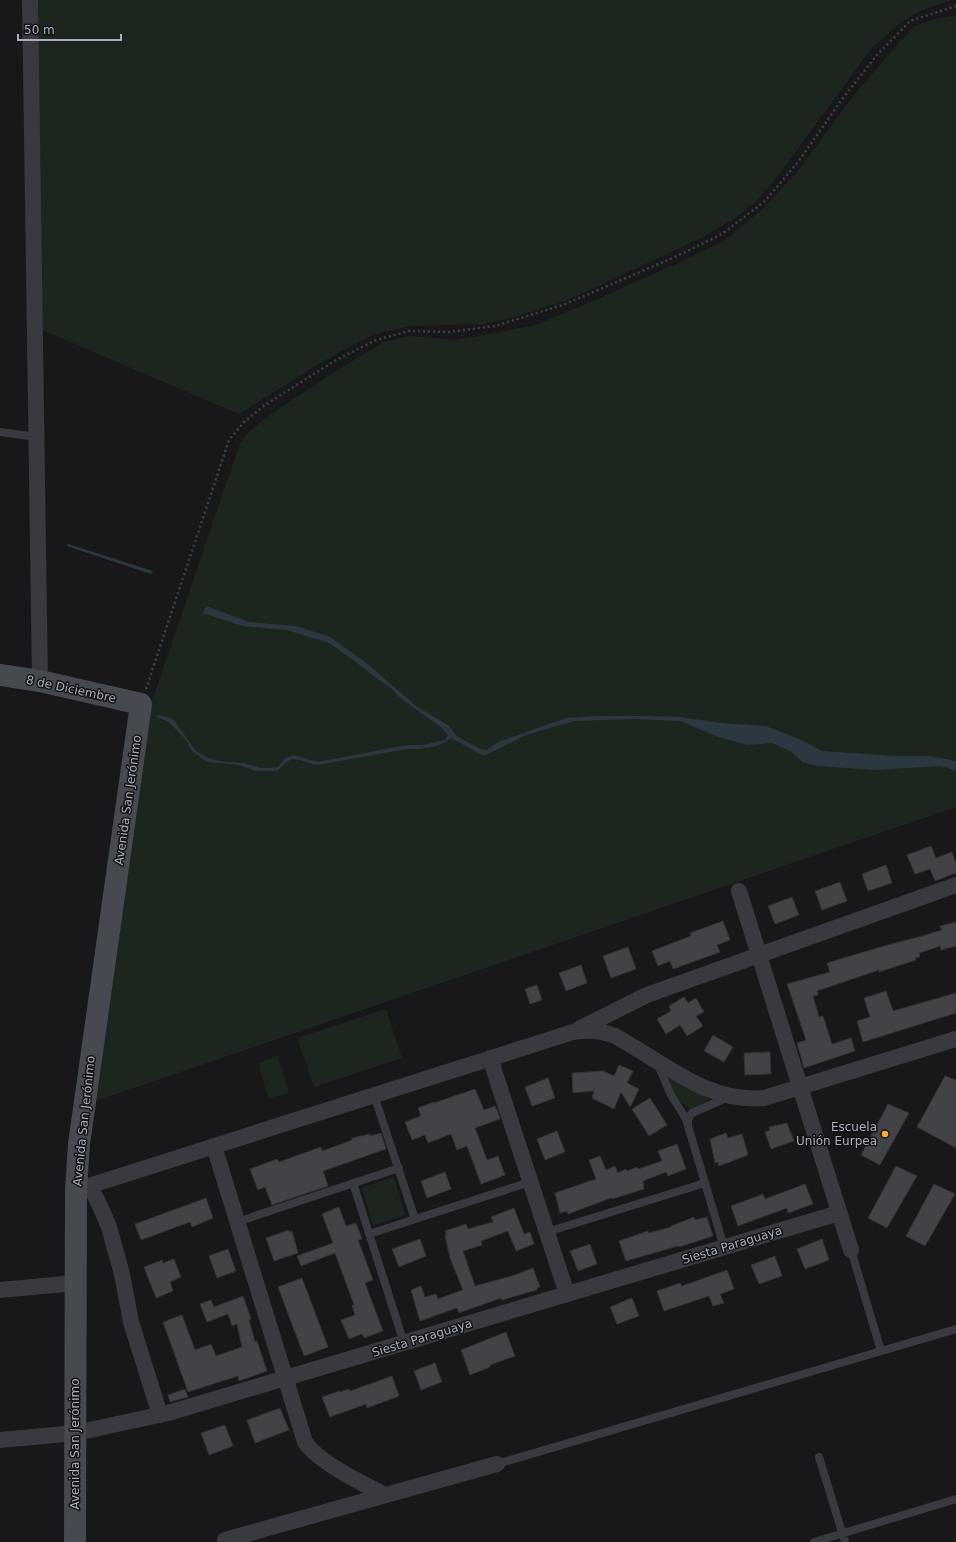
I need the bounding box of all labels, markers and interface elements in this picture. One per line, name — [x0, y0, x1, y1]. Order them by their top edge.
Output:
scale bar — [18, 16, 121, 42]
text: 50 m — [24, 23, 55, 37]
street label: 8 de Diciembre — [25, 673, 117, 705]
street label: Avenida San Jerónimo — [112, 734, 144, 866]
street label: Avenida San Jerónimo — [70, 1055, 98, 1187]
place label: Escuela Unión Eurpea — [796, 1120, 877, 1148]
marker: Escuela Unión Eurpea — [880, 1129, 890, 1139]
street label: Siesta Paraguaya — [680, 1223, 784, 1267]
street label: Siesta Paraguaya — [370, 1316, 474, 1360]
street label: Avenida San Jerónimo — [68, 1378, 82, 1510]

